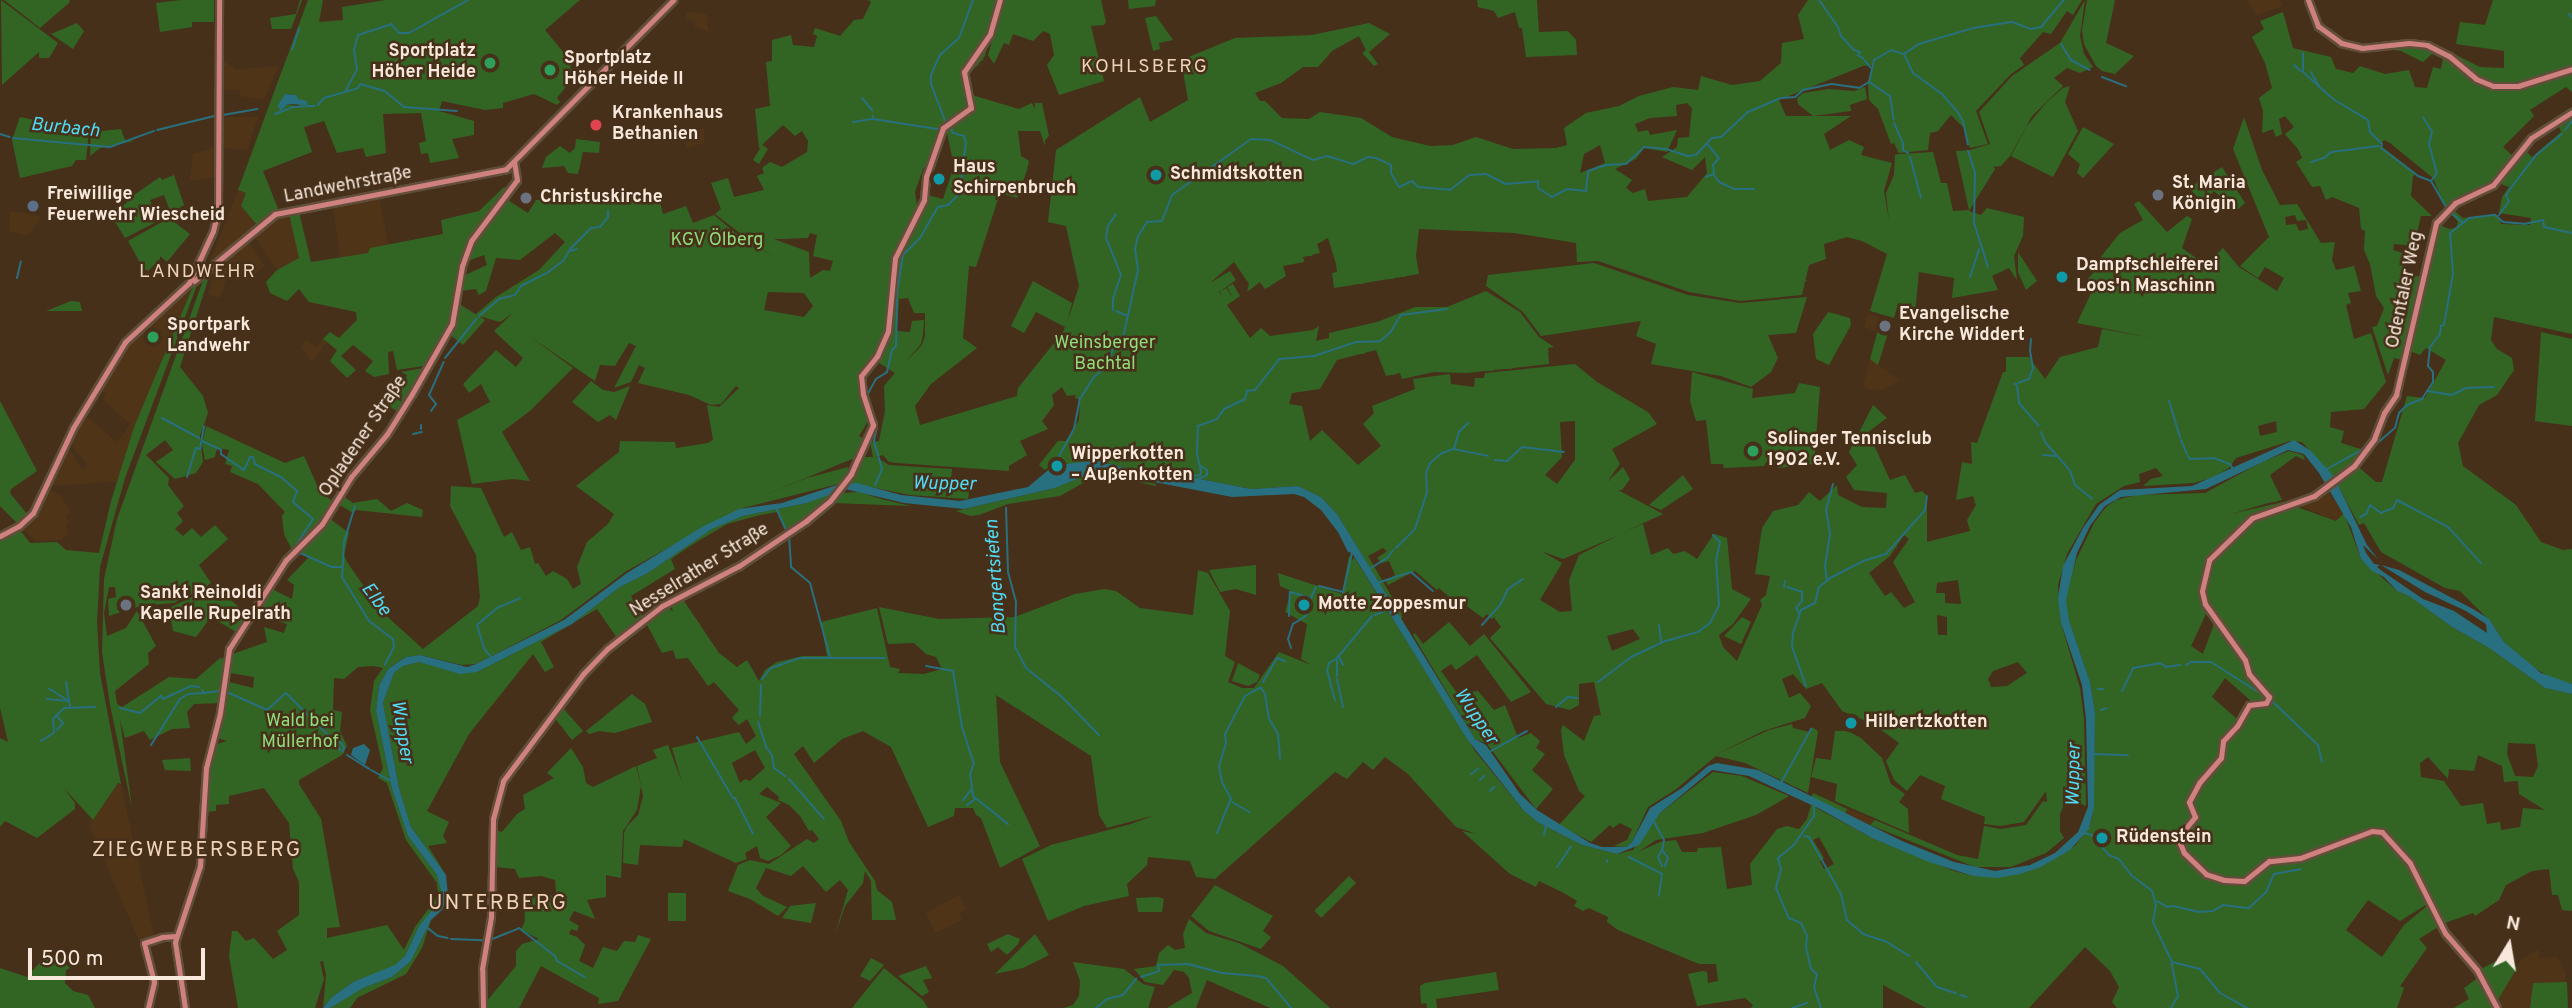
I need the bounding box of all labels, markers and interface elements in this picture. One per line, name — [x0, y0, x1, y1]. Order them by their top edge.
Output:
place label: Sportplatz Höher Heide — [371, 42, 476, 84]
place label: Sportplatz Höher Heide II — [564, 49, 684, 92]
marker: Sportplatz Höher Heide — [482, 55, 498, 71]
district label: KOHLSBERG — [1082, 57, 1208, 79]
marker: Sportplatz Höher Heide II — [542, 62, 558, 78]
place label: Krankenhaus Bethanien — [612, 104, 723, 146]
water label: Burbach — [29, 114, 101, 144]
marker: Krankenhaus Bethanien — [586, 115, 606, 135]
place label: Haus Schirpenbruch — [953, 158, 1076, 200]
street label: Landwehrstraße — [282, 163, 414, 209]
place label: Schmidtskotten — [1170, 164, 1303, 186]
marker: Schmidtskotten — [1148, 167, 1164, 183]
marker: Haus Schirpenbruch — [931, 171, 947, 187]
place label: St. Maria Königin — [2172, 174, 2246, 216]
place label: Freiwillige Feuerwehr Wiescheid — [47, 185, 225, 228]
place label: Christuskirche — [540, 187, 663, 209]
marker: St. Maria Königin — [2150, 187, 2166, 203]
marker: Christuskirche — [518, 190, 534, 206]
marker: Freiwillige Feuerwehr Wiescheid — [25, 198, 41, 214]
street label: Odentaler Weg — [2383, 229, 2429, 351]
park label: KGV Ölberg — [670, 230, 764, 252]
place label: Dampfschleiferei Loos'n Maschinn — [2076, 256, 2219, 298]
district label: LANDWEHR — [140, 262, 256, 284]
marker: Dampfschleiferei Loos'n Maschinn — [2054, 269, 2070, 285]
place label: Evangelische Kirche Widdert — [1899, 305, 2025, 348]
place label: Sportpark Landwehr — [167, 316, 251, 358]
marker: Evangelische Kirche Widdert — [1877, 318, 1893, 334]
marker: Sportpark Landwehr — [145, 329, 161, 345]
park label: Weinsberger Bachtal — [1054, 334, 1156, 376]
street label: Opladener Straße — [315, 372, 413, 502]
place label: Solinger Tennisclub 1902 e.V. — [1767, 430, 1932, 472]
marker: Solinger Tennisclub 1902 e.V. — [1745, 443, 1761, 459]
place label: Wipperkotten – Außenkotten — [1071, 445, 1194, 488]
marker: Wipperkotten – Außenkotten — [1049, 458, 1065, 474]
water label: Wupper — [912, 473, 976, 497]
water label: Bongertsiefen — [982, 519, 1012, 635]
street label: Nesselrather Straße — [627, 520, 773, 622]
water label: Elbe — [355, 579, 395, 621]
place label: Sankt Reinoldi Kapelle Rupelrath — [140, 584, 291, 626]
place label: Motte Zoppesmur — [1318, 594, 1466, 616]
marker: Sankt Reinoldi Kapelle Rupelrath — [118, 597, 134, 613]
marker: Motte Zoppesmur — [1296, 597, 1312, 613]
water label: Wupper — [1448, 684, 1502, 750]
water label: Wupper — [385, 699, 417, 765]
park label: Wald bei Müllerhof — [261, 712, 339, 754]
place label: Hilbertzkotten — [1865, 712, 1988, 734]
marker: Hilbertzkotten — [1843, 715, 1859, 731]
water label: Wupper — [2063, 743, 2087, 807]
place label: Rüdenstein — [2116, 827, 2212, 849]
marker: Rüdenstein — [2094, 830, 2110, 846]
district label: ZIEGWEBERSBERG — [94, 838, 300, 864]
district label: UNTERBERG — [429, 891, 567, 917]
north arrow — [2474, 910, 2544, 980]
text: N — [2504, 911, 2522, 937]
scale bar — [32, 934, 208, 978]
text: 500 m — [41, 946, 104, 973]

